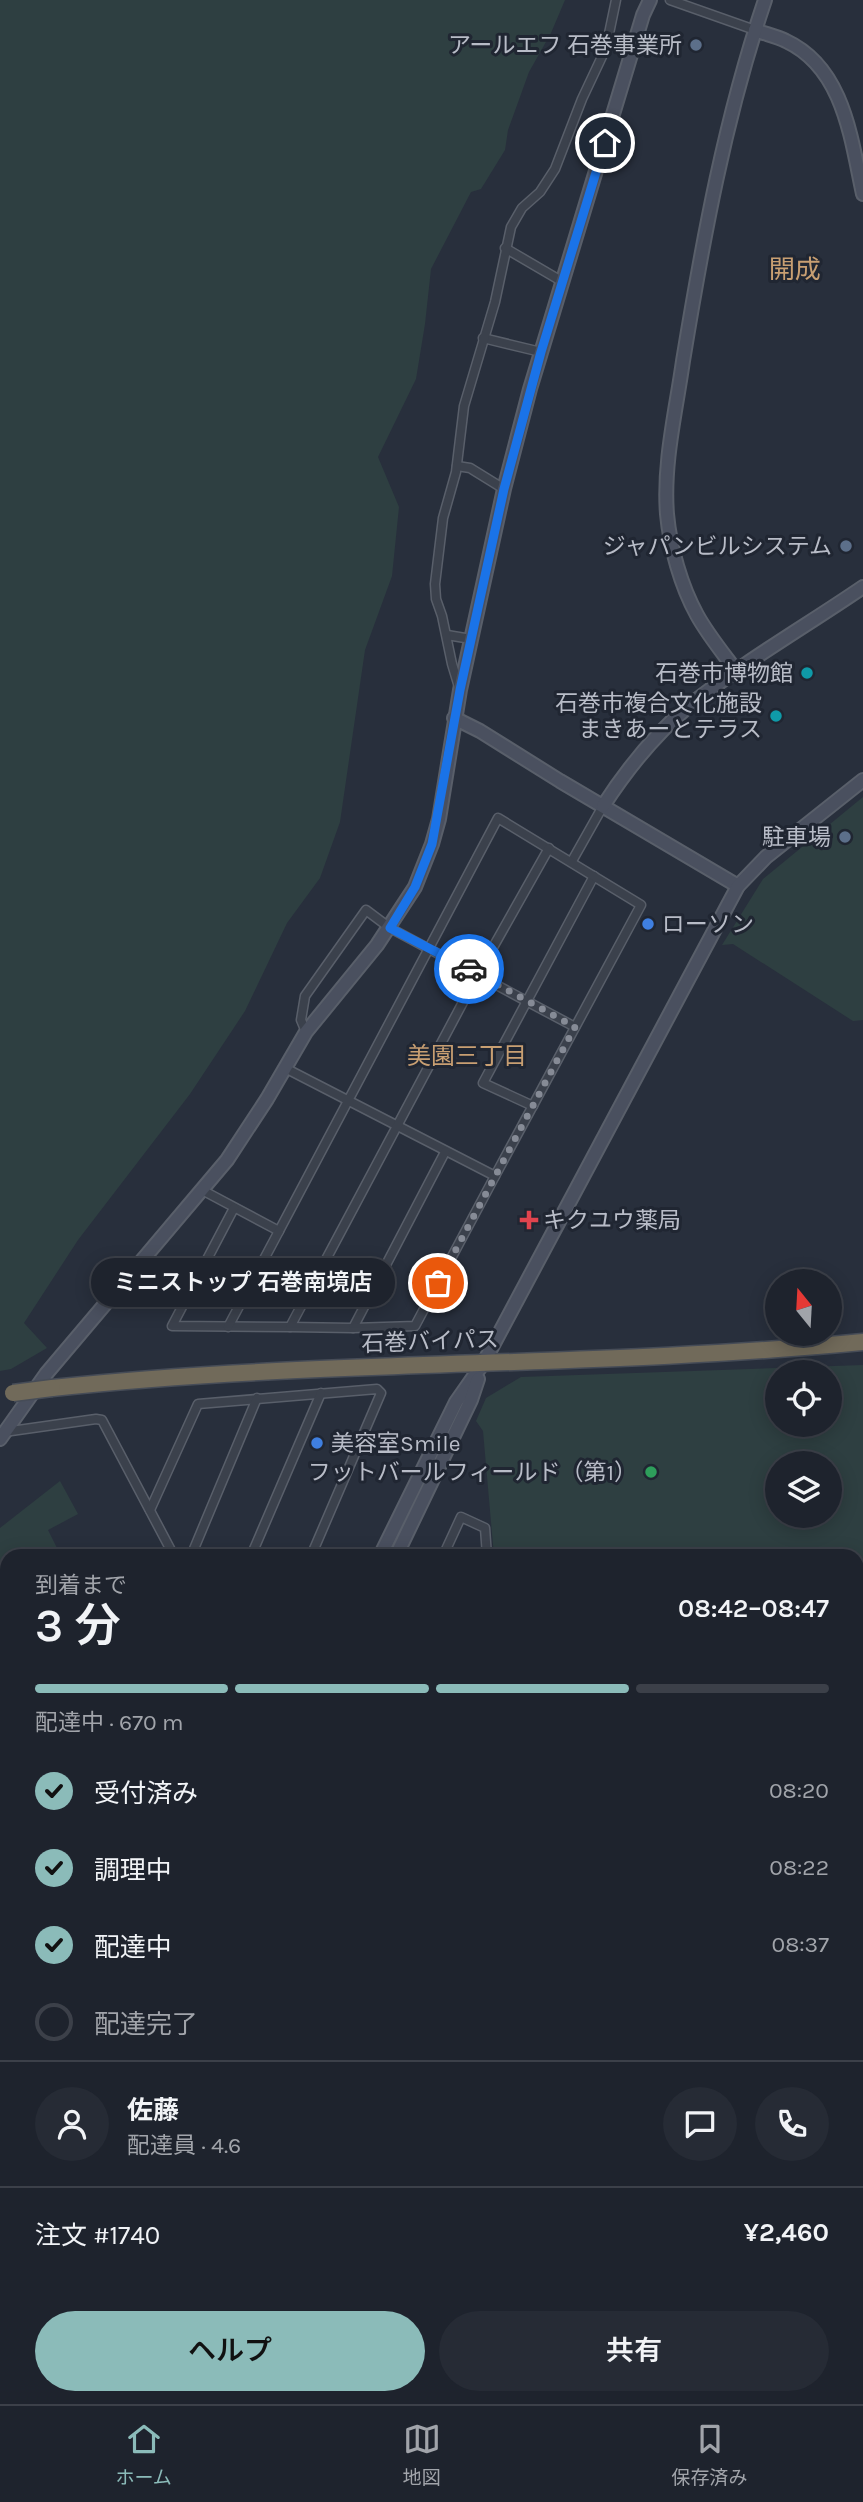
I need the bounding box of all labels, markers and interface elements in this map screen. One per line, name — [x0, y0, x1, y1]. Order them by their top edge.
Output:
place label: アールエフ 石巻事業所 — [448, 32, 682, 59]
marker: アールエフ 石巻事業所 — [688, 37, 704, 53]
pin — [575, 113, 635, 173]
icon: home — [586, 124, 624, 162]
district label: 開成 — [769, 254, 821, 285]
place label: ジャパンビルシステム — [603, 533, 832, 560]
marker: ジャパンビルシステム — [838, 538, 854, 554]
place label: 石巻市博物館 — [655, 660, 793, 687]
marker: 石巻市博物館 — [799, 665, 815, 681]
place label: 石巻市複合文化施設 まきあーとテラス — [555, 690, 762, 743]
marker: 石巻市複合文化施設 まきあーとテラス — [768, 708, 784, 724]
place label: 駐車場 — [762, 824, 831, 851]
marker: 駐車場 — [837, 829, 853, 845]
place label: ローソン — [662, 911, 754, 938]
marker: ローソン — [640, 916, 656, 932]
courier — [434, 934, 504, 1004]
icon: car — [450, 950, 488, 988]
district label: 美園三丁目 — [407, 1042, 527, 1070]
place label: キクユウ薬局 — [543, 1207, 681, 1234]
marker: キクユウ薬局 — [521, 1212, 537, 1228]
pin — [408, 1253, 468, 1313]
callout: ミニストップ 石巻南境店 — [91, 1258, 396, 1308]
icon: bag — [419, 1264, 457, 1302]
text: ミニストップ 石巻南境店 — [114, 1269, 372, 1296]
north arrow — [765, 1269, 842, 1346]
map controls — [765, 1269, 842, 1528]
street label: 石巻バイパス — [361, 1326, 499, 1357]
button: locate — [765, 1360, 842, 1437]
place label: 美容室Smile — [331, 1430, 461, 1457]
marker: 美容室Smile — [309, 1435, 325, 1451]
button: layers — [765, 1451, 842, 1528]
place label: フットバールフィールド（第1） — [308, 1459, 637, 1486]
marker: フットバールフィールド（第1） — [643, 1464, 659, 1480]
text: 到着まで — [35, 1572, 127, 1599]
text: 08:42–08:47 — [678, 1593, 829, 1624]
text: 3 分 — [35, 1599, 121, 1653]
text: 配達中 · 670 m — [35, 1709, 184, 1736]
icon: check — [35, 1772, 73, 1810]
text: 08:20 — [769, 1777, 829, 1804]
text: 受付済み — [94, 1778, 198, 1809]
icon: check — [35, 1849, 73, 1887]
text: 08:22 — [769, 1854, 829, 1881]
text: 調理中 — [94, 1855, 172, 1886]
icon: check — [35, 1926, 73, 1964]
text: 08:37 — [772, 1931, 829, 1958]
text: 配達中 — [94, 1932, 172, 1963]
text: 配達完了 — [94, 2009, 198, 2040]
button: person — [35, 2087, 109, 2161]
button: chat — [663, 2087, 737, 2161]
button: phone — [755, 2087, 829, 2161]
text: 佐藤 — [127, 2095, 179, 2126]
text: 配達員 · 4.6 — [127, 2132, 241, 2159]
text: ¥2,460 — [744, 2217, 829, 2248]
text: 注文 #1740 — [35, 2220, 160, 2251]
button: ヘルプ — [35, 2311, 425, 2391]
button: 共有 — [439, 2311, 829, 2391]
tab: ホーム — [115, 2420, 172, 2489]
tab: 地図 — [403, 2420, 441, 2489]
tab: 保存済み — [672, 2420, 748, 2489]

